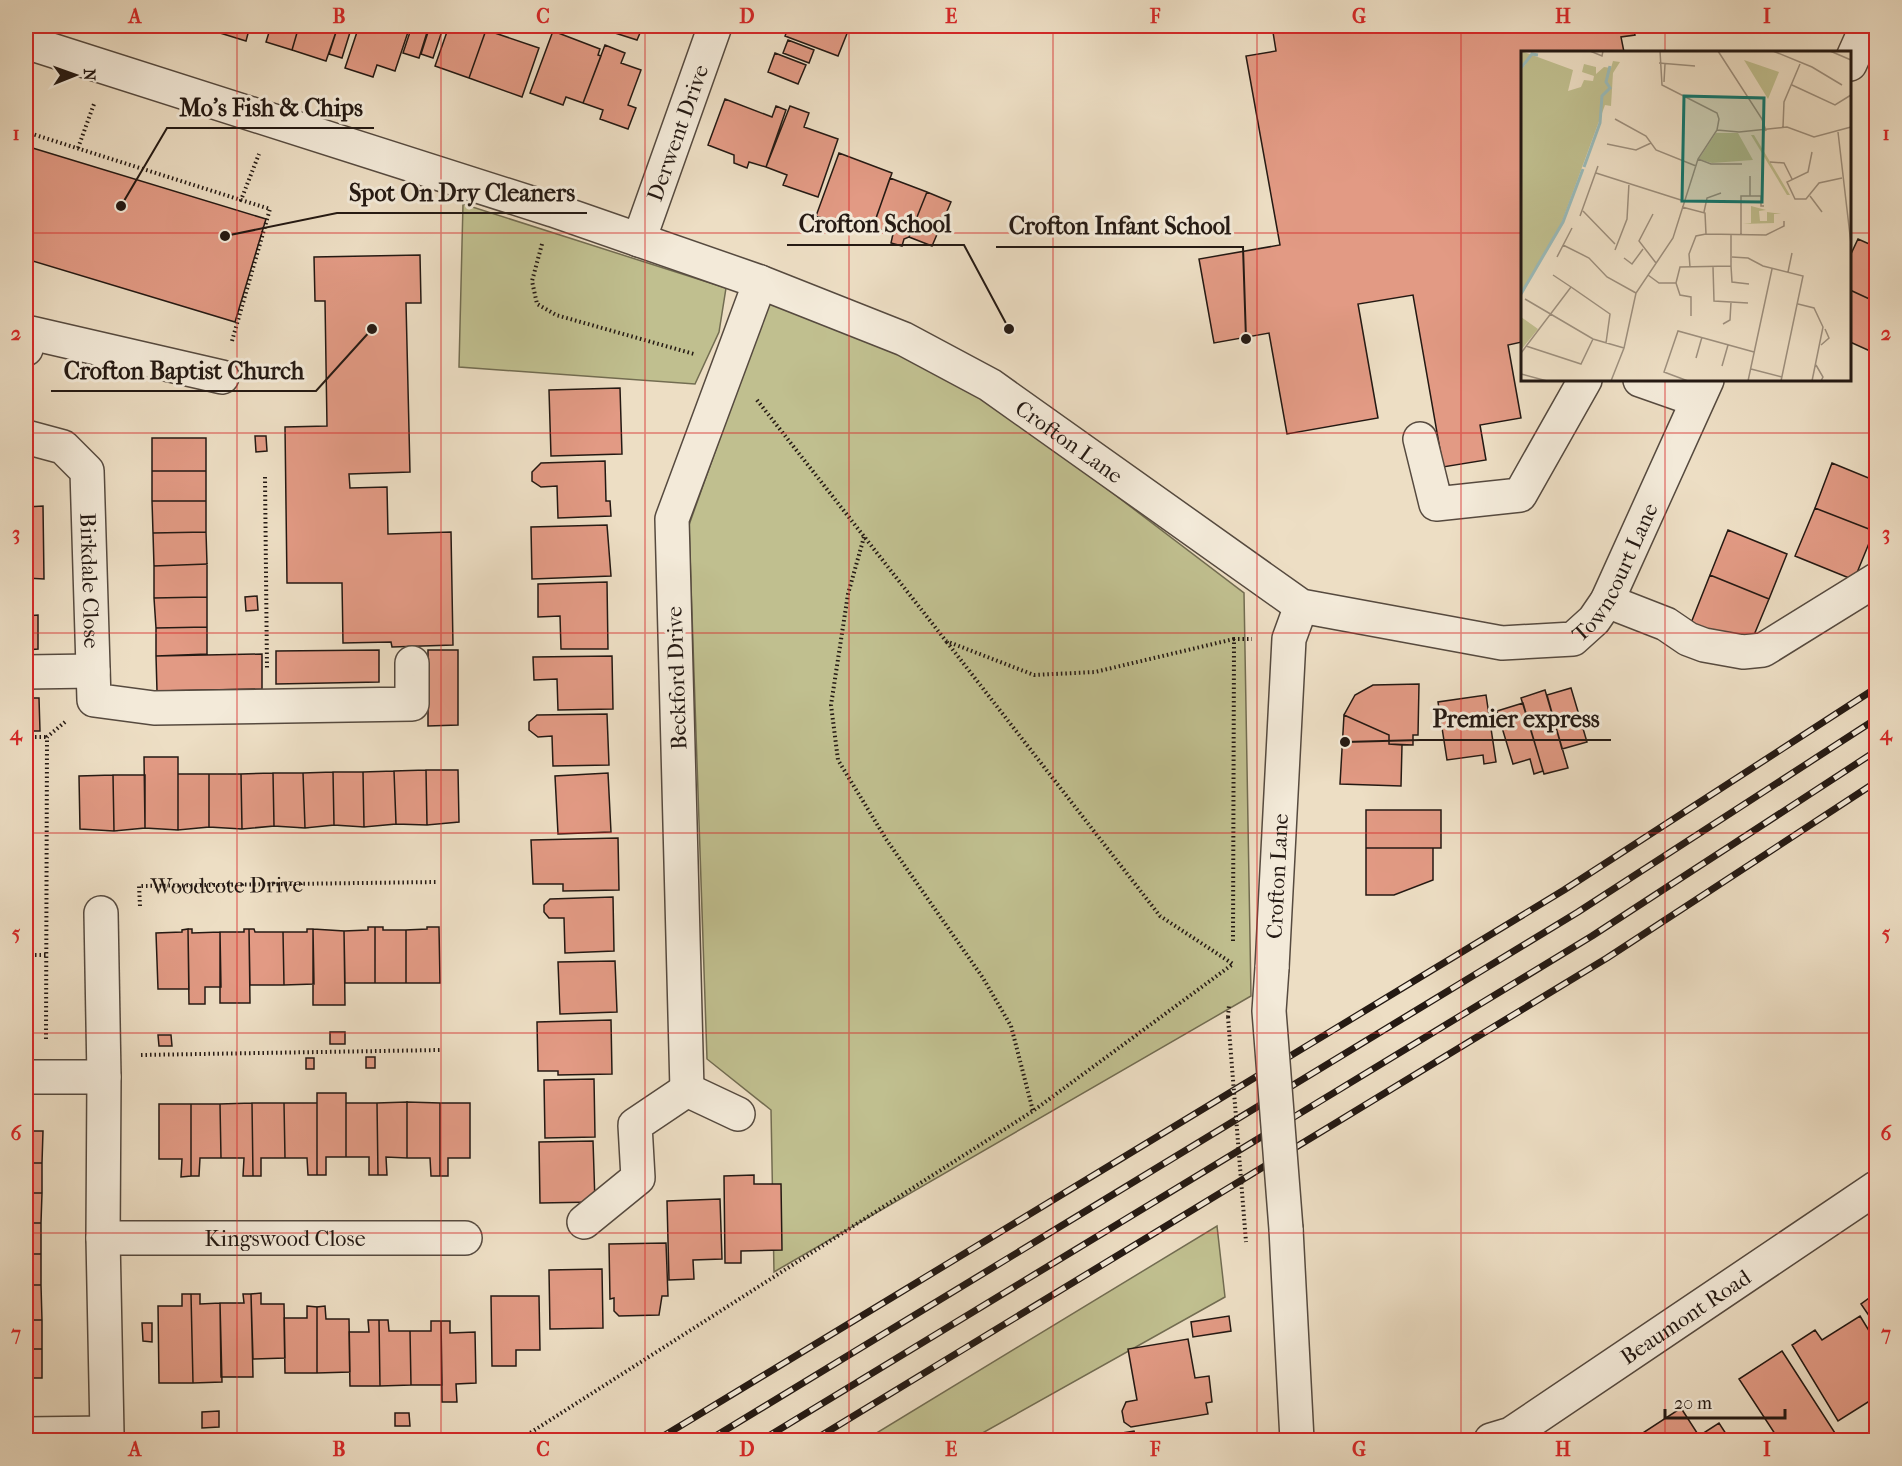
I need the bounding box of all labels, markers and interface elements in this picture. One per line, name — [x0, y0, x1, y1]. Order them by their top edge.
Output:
text: A — [127, 5, 143, 28]
text: B — [332, 5, 346, 28]
text: C — [536, 5, 550, 28]
text: D — [739, 5, 755, 28]
text: E — [945, 5, 957, 28]
text: F — [1149, 5, 1161, 28]
text: G — [1352, 5, 1366, 28]
text: H — [1555, 5, 1571, 28]
text: I — [1763, 5, 1771, 28]
north arrow — [45, 45, 105, 105]
inset map — [1521, 51, 1851, 381]
street label: Derwent Drive — [642, 61, 714, 205]
text: N — [80, 69, 99, 82]
callout: Mo's Fish & Chips — [167, 86, 374, 128]
text: Mo's Fish & Chips — [179, 94, 363, 122]
text: 1 — [12, 122, 20, 145]
text: 1 — [1882, 122, 1890, 145]
callout: Spot On Dry Cleaners — [337, 171, 587, 213]
text: Spot On Dry Cleaners — [349, 179, 575, 207]
callout: Crofton School — [787, 203, 964, 245]
callout: Crofton Infant School — [996, 205, 1243, 247]
text: Crofton School — [799, 210, 952, 238]
text: Crofton Infant School — [1009, 212, 1232, 240]
text: 2 — [11, 322, 21, 345]
text: 2 — [1881, 322, 1891, 345]
callout: Crofton Baptist Church — [51, 349, 316, 391]
text: Crofton Baptist Church — [64, 357, 305, 385]
street label: Crofton Lane — [1010, 395, 1128, 489]
street label: Towncourt Lane — [1567, 499, 1664, 647]
street label: Birkdale Close — [74, 513, 104, 649]
text: 3 — [12, 522, 20, 545]
text: 3 — [1882, 522, 1890, 545]
street label: Beckford Drive — [661, 606, 692, 750]
callout: Premier express — [1420, 698, 1611, 740]
text: Premier express — [1432, 705, 1600, 733]
text: 4 — [9, 722, 23, 746]
text: 4 — [1879, 722, 1893, 746]
street label: Crofton Lane — [1262, 813, 1294, 940]
street label: Woodcote Drive — [150, 872, 303, 900]
text: 5 — [12, 922, 21, 945]
text: 5 — [1882, 922, 1891, 945]
text: 6 — [11, 1122, 23, 1145]
text: 6 — [1881, 1122, 1893, 1145]
street label: Kingswood Close — [204, 1226, 366, 1252]
street label: Beaumont Road — [1616, 1264, 1757, 1370]
text: 7 — [10, 1322, 21, 1345]
text: 7 — [1880, 1322, 1891, 1345]
scale bar — [1665, 1382, 1785, 1420]
text: 20 m — [1674, 1393, 1712, 1414]
text: A — [127, 1438, 143, 1461]
text: B — [332, 1438, 346, 1461]
text: C — [536, 1438, 550, 1461]
text: D — [739, 1438, 755, 1461]
text: E — [945, 1438, 957, 1461]
text: F — [1149, 1438, 1161, 1461]
text: G — [1352, 1438, 1366, 1461]
text: H — [1555, 1438, 1571, 1461]
text: I — [1763, 1438, 1771, 1461]

